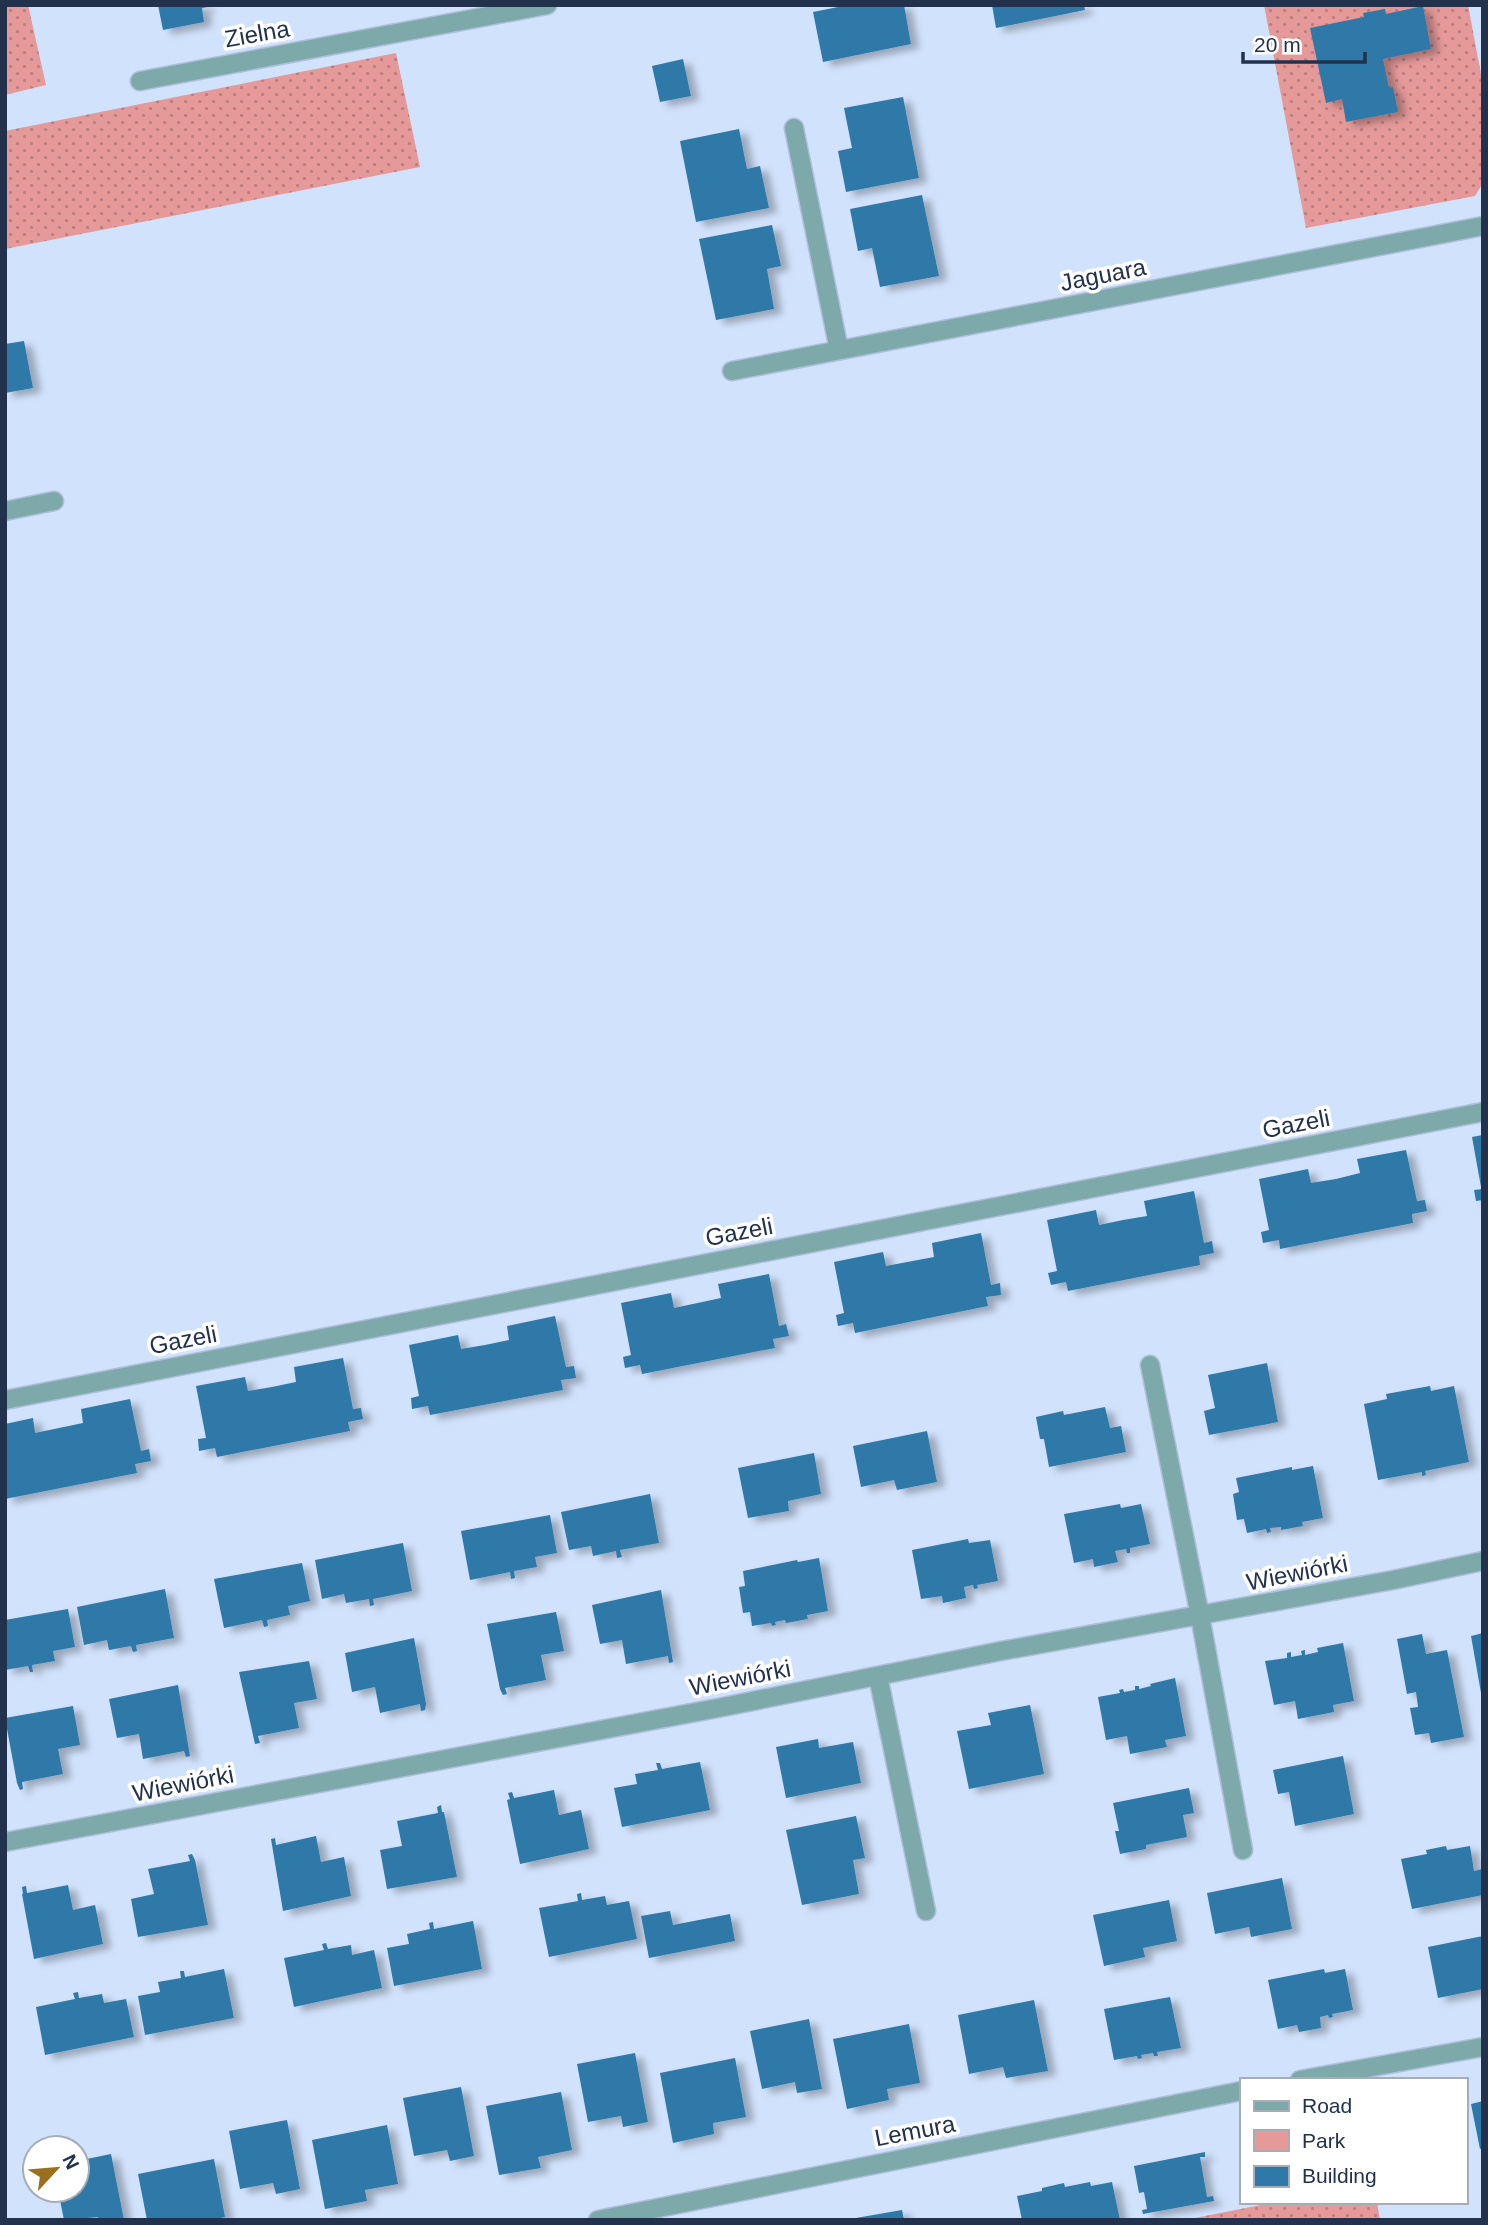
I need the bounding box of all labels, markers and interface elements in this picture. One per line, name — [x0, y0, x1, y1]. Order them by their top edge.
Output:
street label: Zielna — [222, 14, 292, 52]
scale bar — [1243, 21, 1366, 65]
text: 20 m — [1254, 33, 1301, 56]
street label: Jaguara — [1058, 253, 1149, 296]
street label: Gazeli — [1260, 1104, 1332, 1143]
street label: Gazeli — [703, 1212, 775, 1251]
street label: Gazeli — [147, 1320, 219, 1359]
street label: Wiewiórki — [1244, 1549, 1350, 1596]
street label: Wiewiórki — [687, 1654, 793, 1701]
street label: Wiewiórki — [130, 1760, 236, 1807]
legend — [1240, 2078, 1467, 2204]
text: Road — [1302, 2094, 1352, 2117]
street label: Lemura — [872, 2109, 958, 2152]
text: Park — [1302, 2129, 1346, 2152]
north arrow — [21, 2134, 91, 2204]
text: N — [58, 2151, 83, 2173]
text: Building — [1302, 2164, 1377, 2187]

